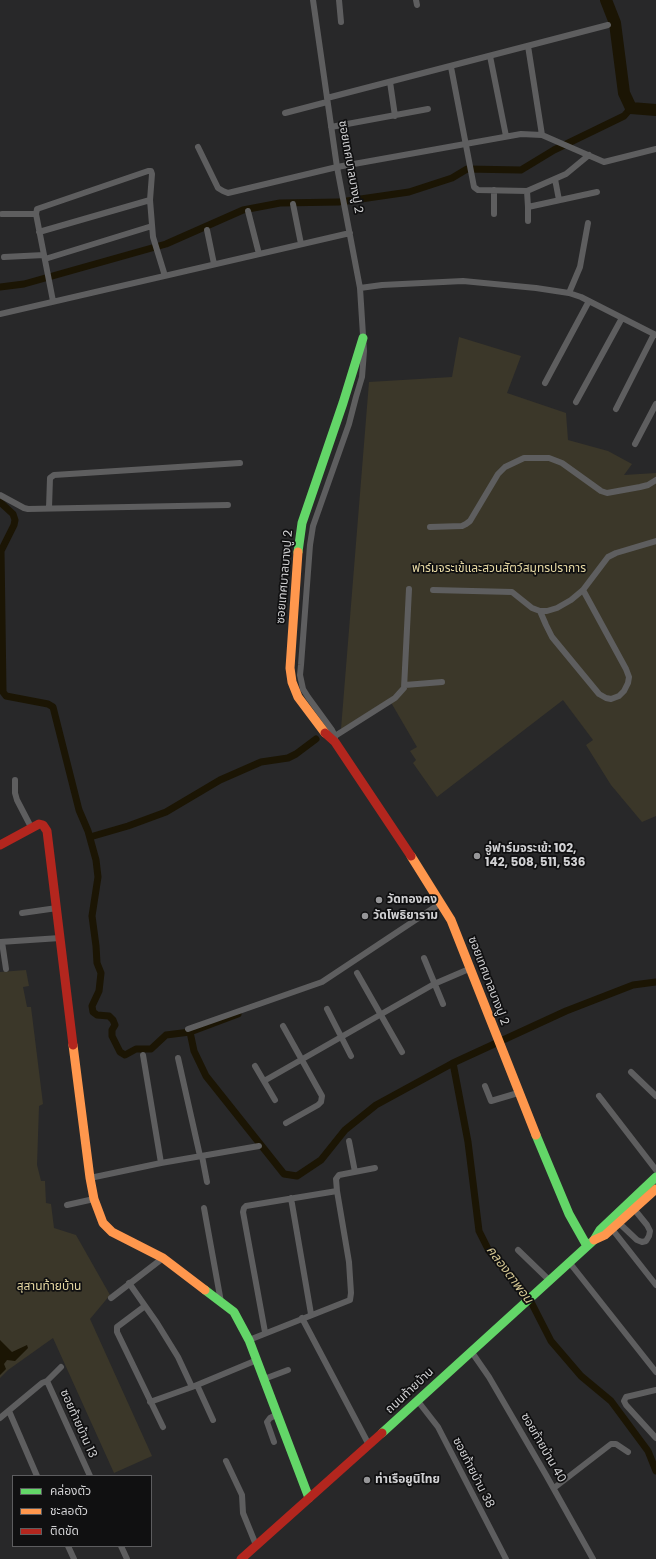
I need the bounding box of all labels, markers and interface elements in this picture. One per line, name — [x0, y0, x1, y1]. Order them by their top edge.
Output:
street label: ซอยเทศบาลบางปู 2 — [335, 119, 365, 215]
street label: ซอยเทศบาลบางปู 2 — [274, 530, 296, 624]
park label: ฟาร์มจระเข้และสวนสัตว์สมุทรปราการ — [412, 562, 586, 576]
place label: อู่ฟาร์มจระเข้: 102, 142, 508, 511, 536 — [485, 842, 585, 870]
marker: อู่ฟาร์มจระเข้: 102, 142, 508, 511, 536 — [472, 851, 482, 861]
place label: วัดทองคง — [387, 893, 437, 907]
marker: วัดทองคง — [374, 895, 384, 905]
place label: วัดโพธิยาราม — [373, 909, 438, 923]
marker: วัดโพธิยาราม — [360, 911, 370, 921]
street label: ซอยเทศบาลบางปู 2 — [464, 935, 512, 1027]
water label: คลองตาพอน — [482, 1243, 536, 1307]
park label: สุสานท้ายบ้าน — [17, 1280, 81, 1294]
street label: ถนนท้ายบ้าน — [383, 1365, 437, 1417]
street label: ซอยท้ายบ้าน 13 — [56, 1387, 100, 1461]
street label: ซอยท้ายบ้าน 40 — [517, 1411, 569, 1485]
street label: ซอยท้ายบ้าน 38 — [449, 1435, 497, 1511]
place label: ท่าเรือยูนิไทย — [375, 1473, 440, 1487]
legend — [12, 1475, 152, 1547]
marker: ท่าเรือยูนิไทย — [362, 1475, 372, 1485]
text: คล่องตัว — [50, 1482, 91, 1499]
text: ชะลอตัว — [50, 1502, 88, 1519]
text: ติดขัด — [50, 1522, 79, 1539]

